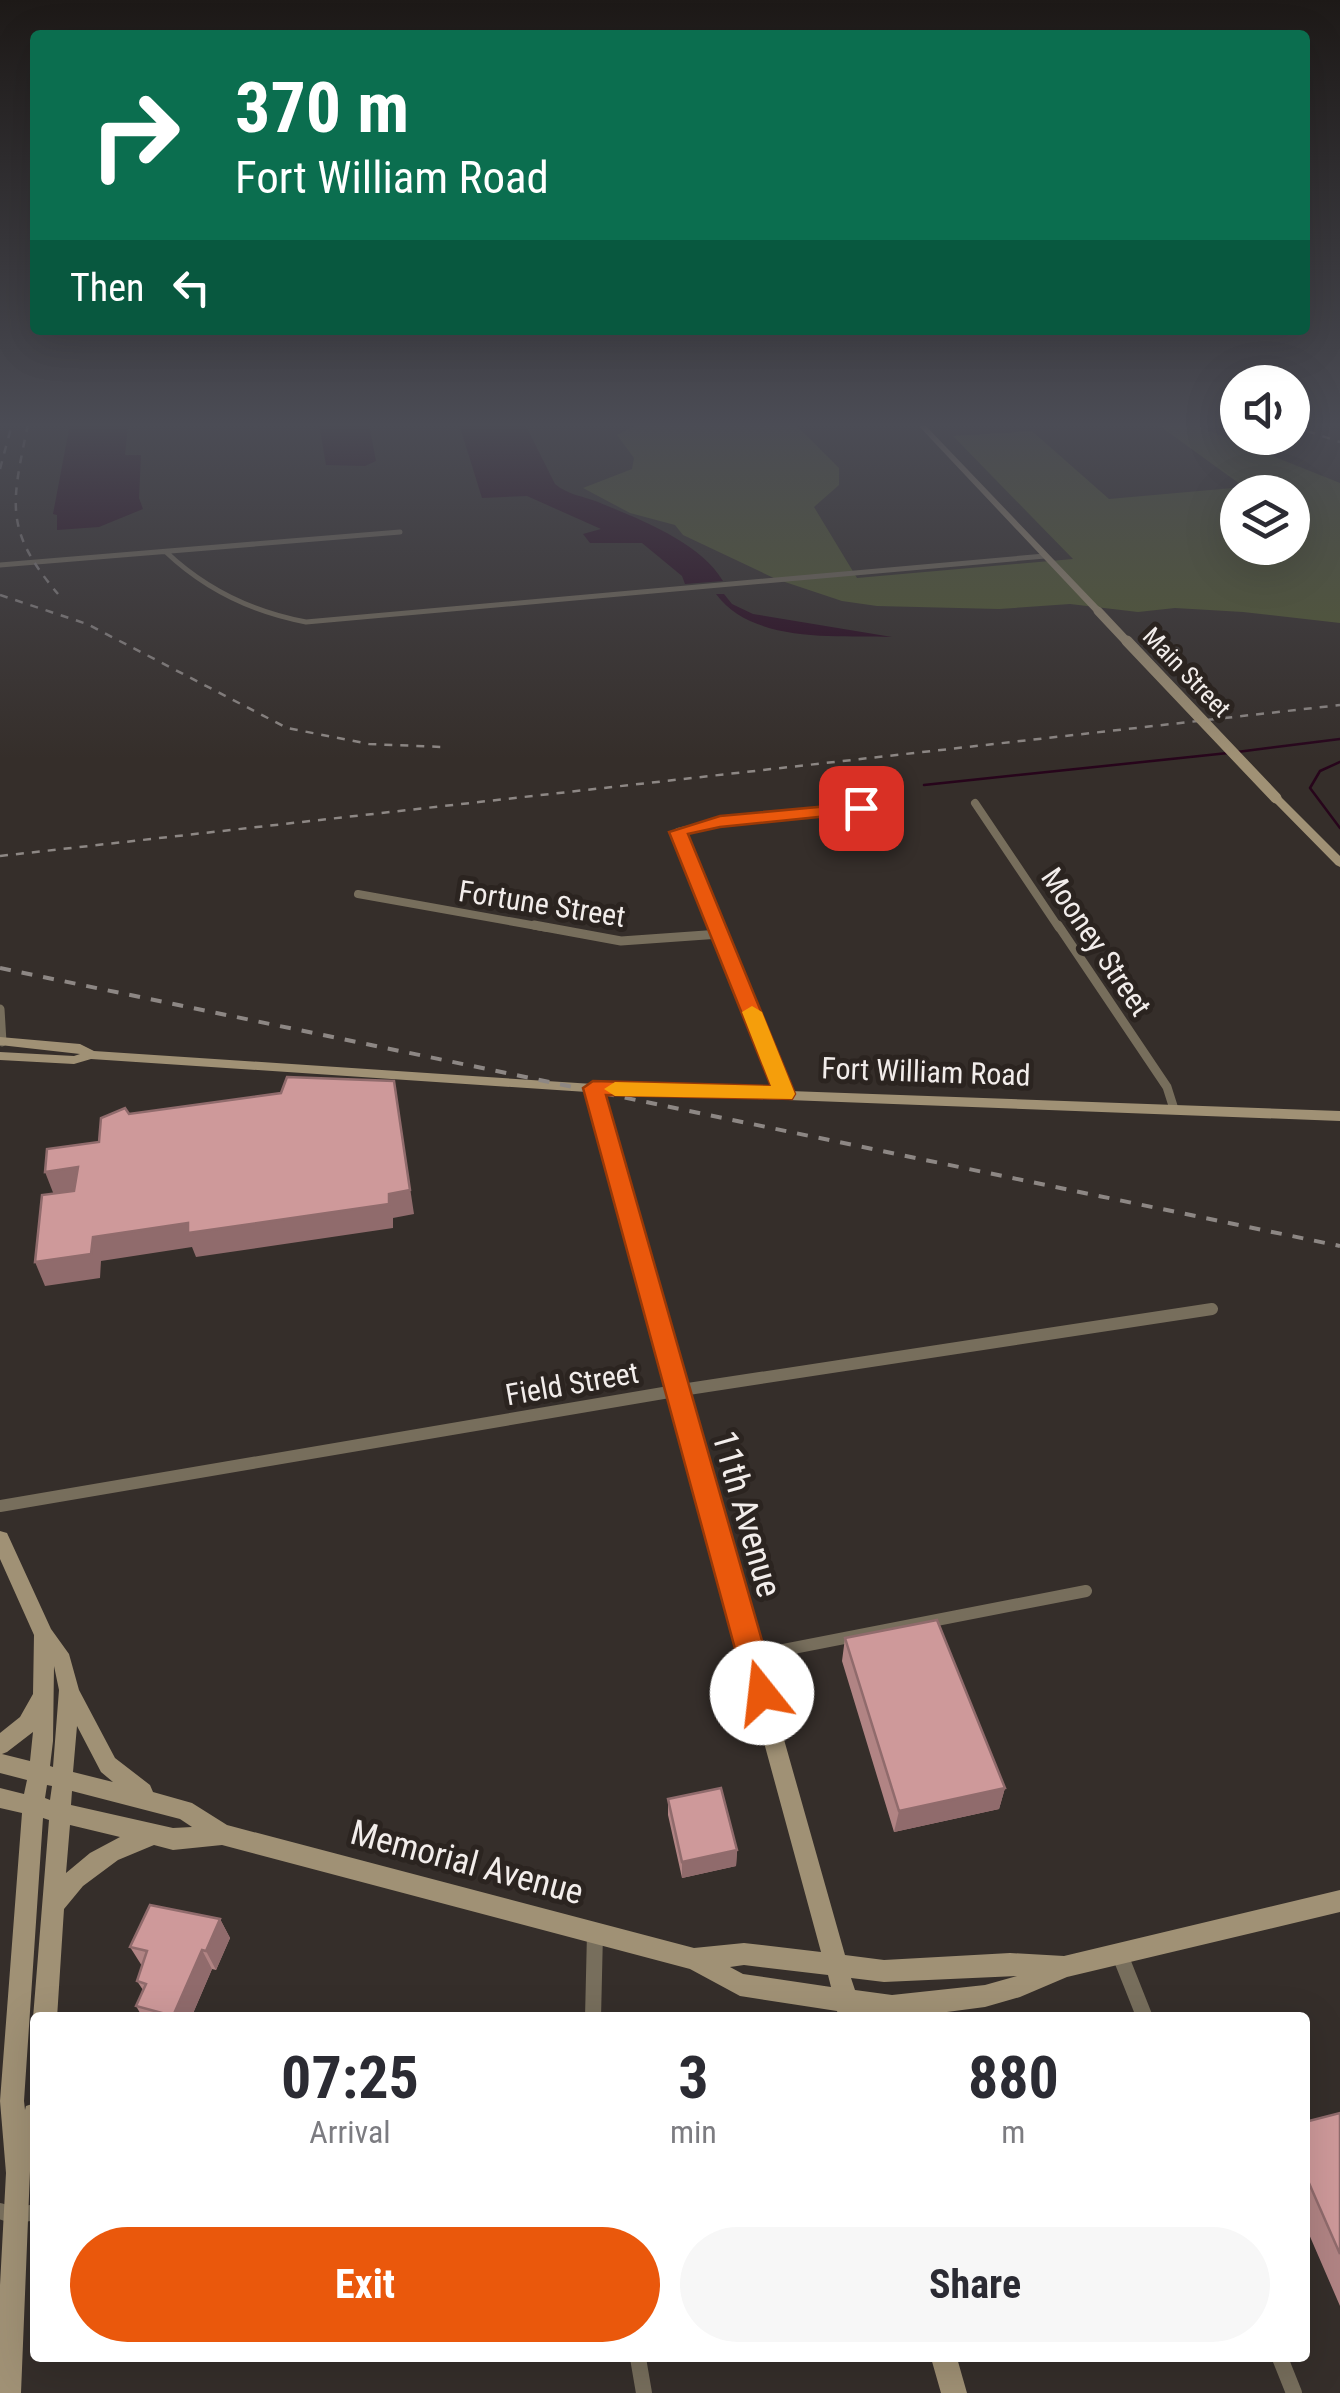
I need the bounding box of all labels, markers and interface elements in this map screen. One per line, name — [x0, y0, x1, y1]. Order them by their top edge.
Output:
text: 370 m — [235, 67, 409, 149]
icon: right — [70, 70, 200, 200]
text: Fort William Road — [235, 151, 549, 204]
icon: left — [164, 260, 219, 315]
text: Then — [70, 266, 144, 310]
map controls — [1220, 365, 1310, 565]
button: sound — [1220, 365, 1310, 455]
button: layers — [1220, 475, 1310, 565]
street label: Main Street — [1137, 622, 1236, 723]
pin — [819, 766, 904, 851]
icon: arrive — [834, 781, 889, 836]
street label: Mooney Street — [1034, 861, 1159, 1022]
street label: Fortune Street — [456, 873, 628, 934]
street label: Fort William Road — [821, 1050, 1031, 1093]
street label: Field Street — [503, 1355, 641, 1412]
street label: 11th Avenue — [703, 1426, 790, 1602]
position arrow — [710, 1641, 814, 1745]
street label: Memorial Avenue — [346, 1812, 588, 1913]
text: 07:25 — [281, 2042, 419, 2113]
text: 3 — [678, 2042, 709, 2113]
text: 880 — [968, 2042, 1059, 2113]
text: Arrival — [309, 2113, 391, 2151]
text: min — [670, 2113, 717, 2151]
text: m — [1001, 2113, 1025, 2151]
button: Exit — [70, 2227, 660, 2342]
button: Share — [680, 2227, 1270, 2342]

